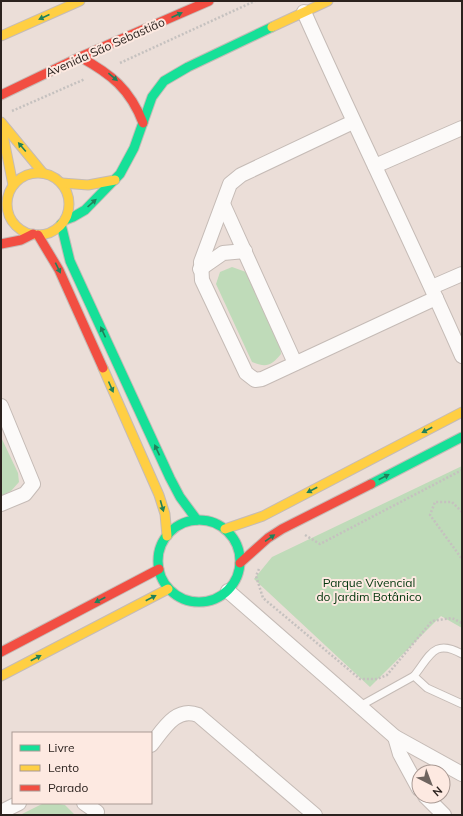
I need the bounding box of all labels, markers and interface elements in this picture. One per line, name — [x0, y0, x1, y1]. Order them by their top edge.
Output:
one-way arrow — [171, 12, 182, 18]
one-way arrow — [38, 14, 50, 20]
street label: Avenida São Sebastião — [43, 14, 167, 80]
one-way arrow — [108, 73, 119, 82]
one-way arrow — [18, 142, 26, 153]
one-way arrow — [87, 198, 97, 208]
one-way arrow — [55, 263, 61, 274]
one-way arrow — [100, 326, 106, 337]
one-way arrow — [108, 382, 114, 393]
one-way arrow — [422, 427, 433, 433]
one-way arrow — [154, 444, 160, 456]
one-way arrow — [379, 474, 390, 480]
one-way arrow — [306, 487, 318, 493]
one-way arrow — [160, 500, 166, 513]
one-way arrow — [264, 534, 275, 542]
park label: Parque Vivencial do Jardim Botânico — [316, 575, 422, 604]
one-way arrow — [145, 595, 157, 601]
one-way arrow — [94, 597, 105, 603]
one-way arrow — [30, 655, 41, 661]
legend — [12, 732, 152, 804]
text: Livre — [48, 740, 75, 755]
text: Lento — [48, 760, 79, 775]
north arrow — [411, 764, 451, 804]
text: Parado — [48, 780, 88, 795]
text: N — [430, 783, 445, 799]

